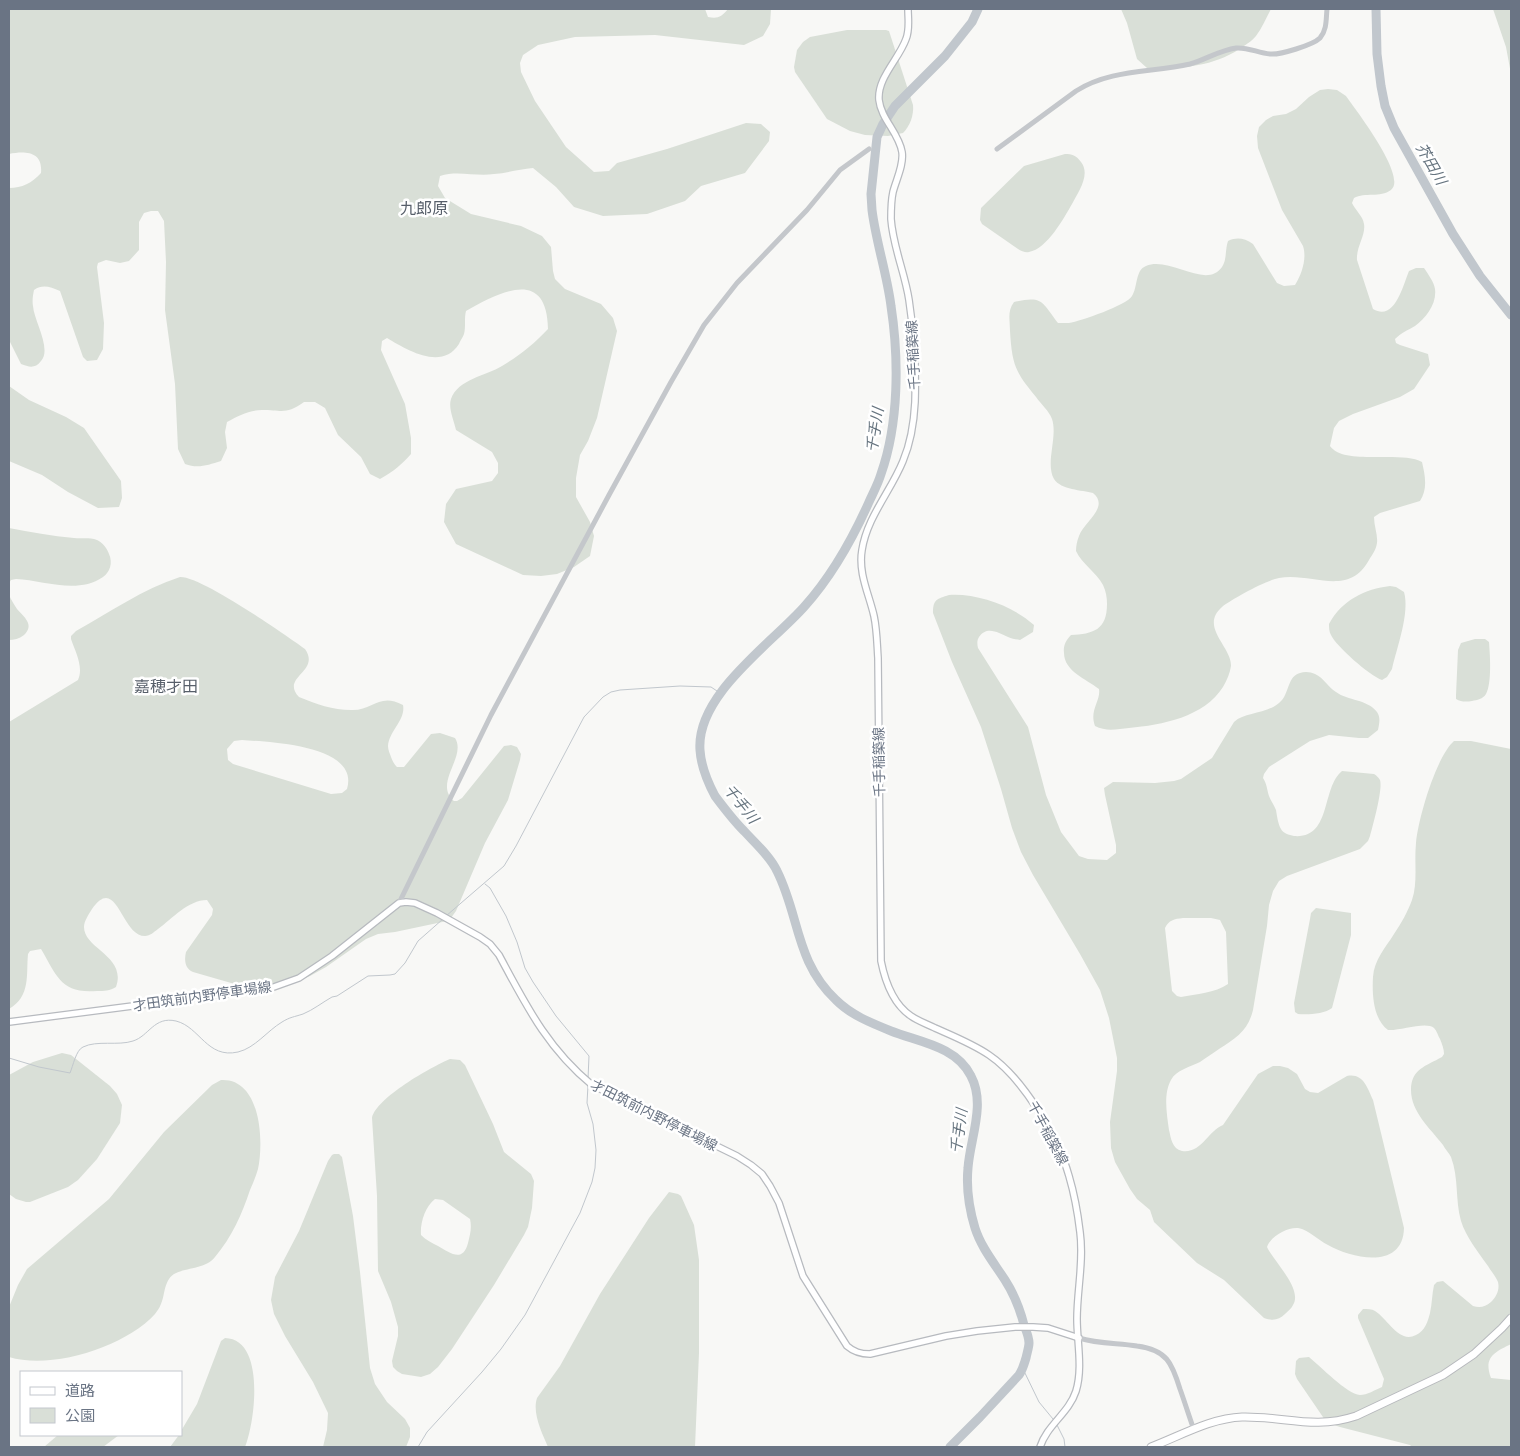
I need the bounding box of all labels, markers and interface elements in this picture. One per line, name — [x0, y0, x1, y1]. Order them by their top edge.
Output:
water label: 芥田川 — [1413, 140, 1451, 189]
district label: 九郎原 — [400, 199, 448, 217]
street label: 千手稲築線 — [903, 320, 923, 390]
water label: 千手川 — [863, 404, 887, 453]
district label: 嘉穂才田 — [134, 677, 198, 695]
street label: 千手稲築線 — [870, 727, 888, 797]
water label: 千手川 — [721, 781, 763, 828]
street label: 才田筑前内野停車場線 — [132, 978, 272, 1014]
street label: 才田筑前内野停車場線 — [588, 1076, 720, 1154]
street label: 千手稲築線 — [1025, 1098, 1071, 1168]
water label: 千手川 — [947, 1105, 970, 1154]
legend — [20, 1371, 182, 1436]
text: 道路 — [65, 1382, 95, 1399]
text: 公園 — [65, 1407, 95, 1424]

